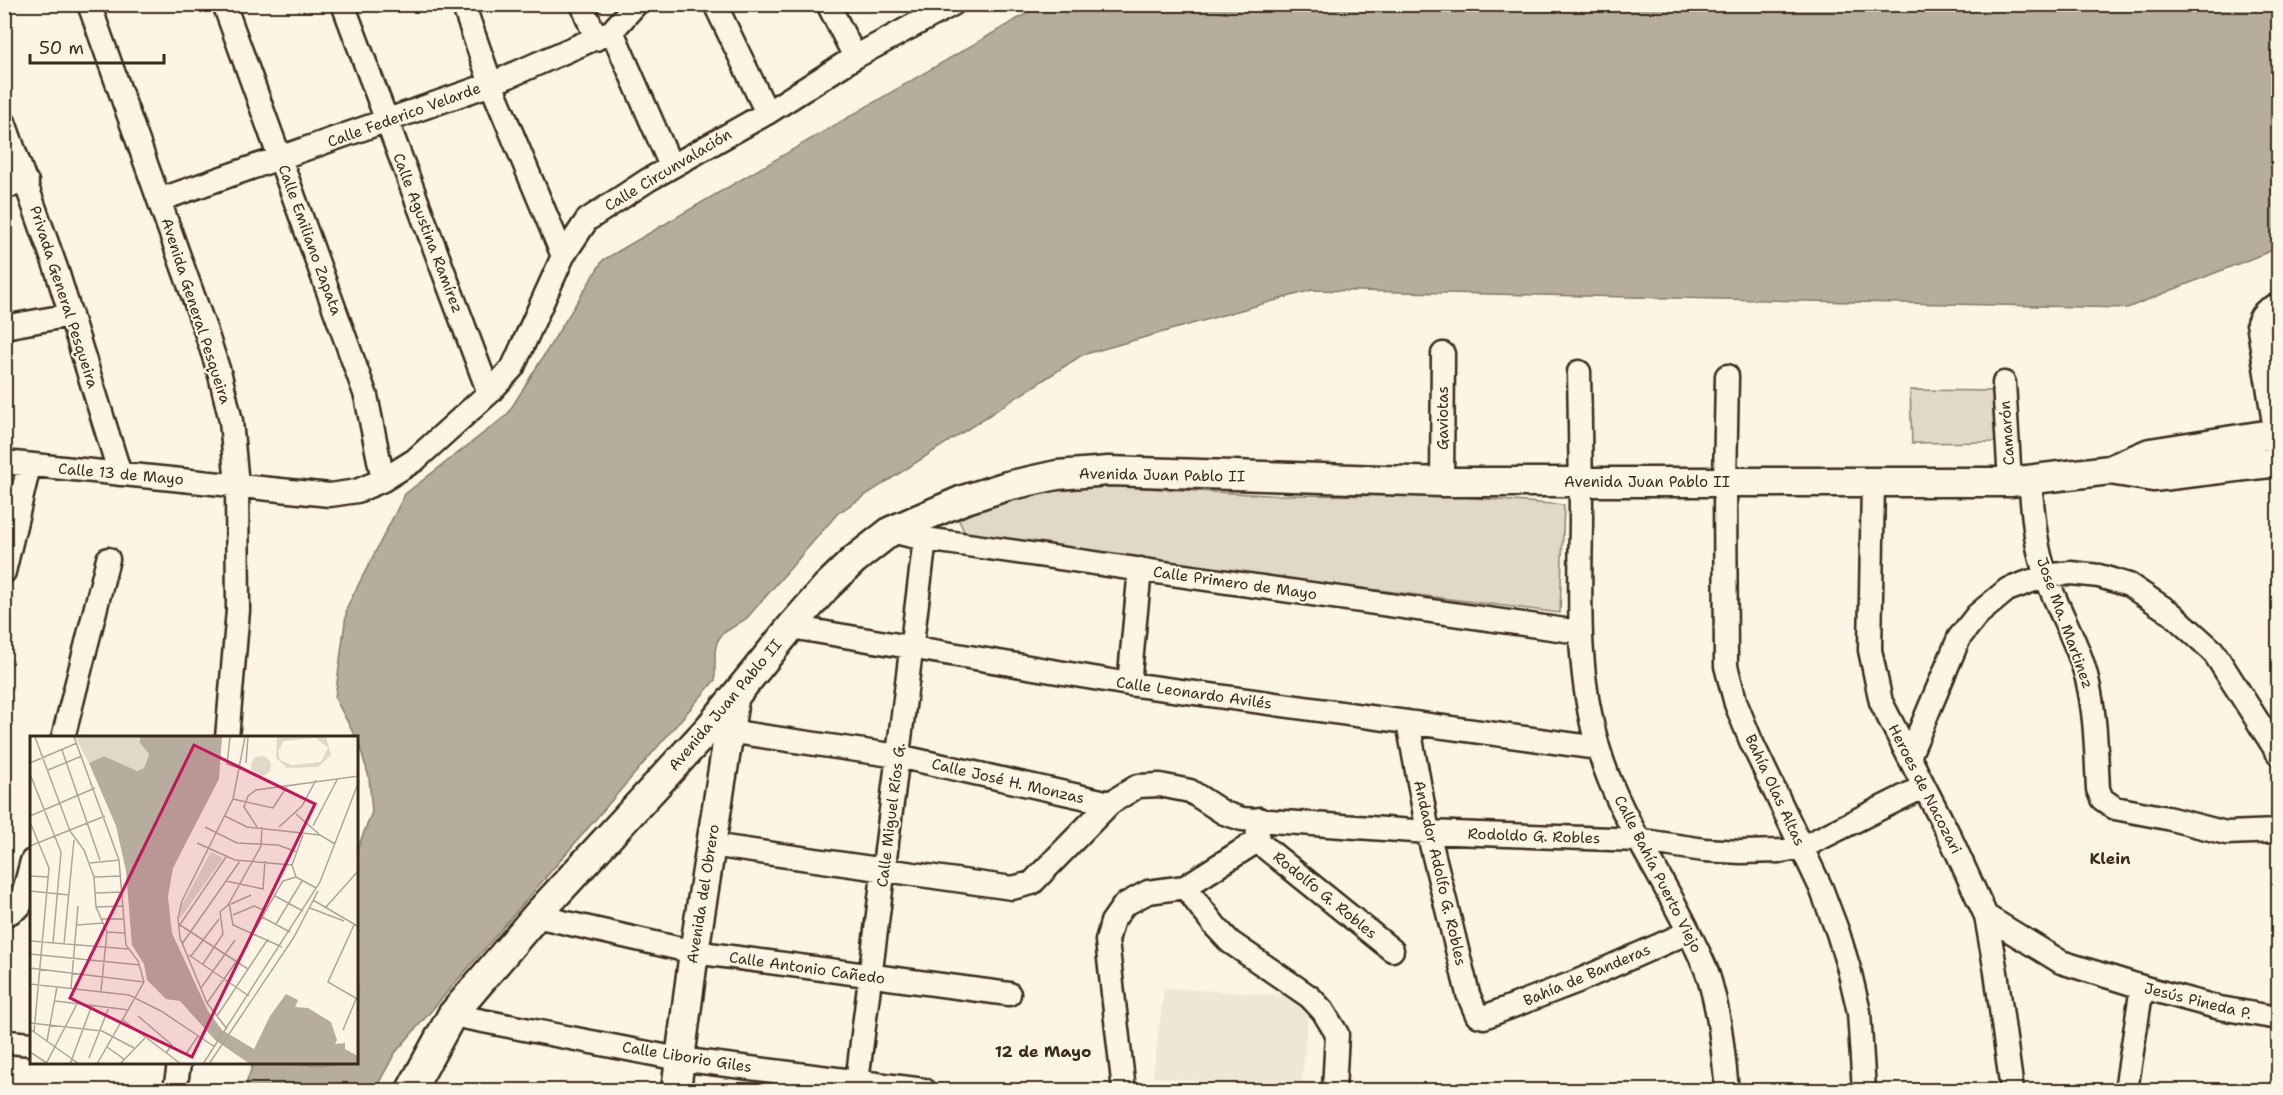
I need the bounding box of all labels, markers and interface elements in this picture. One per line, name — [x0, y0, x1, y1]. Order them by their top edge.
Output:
scale bar — [30, 27, 164, 65]
text: 50 m — [39, 36, 84, 60]
street label: Calle Federico Velarde — [325, 78, 483, 152]
street label: Calle Circunvalación — [601, 124, 735, 216]
street label: Calle Agustina Ramírez — [388, 150, 468, 316]
street label: Calle Emiliano Zapata — [273, 162, 347, 319]
street label: Privada General Pesqueira — [25, 203, 103, 391]
street label: Avenida General Pesqueira — [156, 215, 236, 407]
street label: Gaviotas — [1433, 386, 1453, 450]
street label: Camarón — [1995, 400, 2019, 466]
street label: Calle 13 de Mayo — [57, 459, 185, 489]
street label: Avenida Juan Pablo II — [1079, 464, 1245, 486]
street label: Avenida Juan Pablo II — [1564, 472, 1730, 492]
street label: Jose Ma. Martinez — [2032, 555, 2098, 691]
street label: Calle Primero de Mayo — [1152, 562, 1318, 604]
street label: Avenida Juan Pablo II — [664, 635, 786, 775]
street label: Calle Leonardo Avilés — [1115, 672, 1273, 714]
street label: Heroes de Nacozari — [1884, 721, 1966, 857]
street label: Bahía Olas Altas — [1740, 731, 1810, 849]
inset map — [30, 736, 358, 1065]
street label: Calle Miguel Ríos G. — [872, 742, 910, 888]
street label: Calle José H. Monzas — [930, 754, 1086, 808]
street label: Andador Adolfo G. Robles — [1409, 778, 1471, 968]
street label: Calle Bahía Puerto Viejo — [1610, 792, 1706, 956]
street label: Avenida del Obrero — [682, 823, 724, 965]
street label: Rodoldo G. Robles — [1467, 824, 1601, 848]
street label: Rodolfo G. Robles — [1269, 847, 1381, 943]
district label: Klein — [2089, 848, 2131, 869]
street label: Bahía de Banderas — [1520, 939, 1654, 1011]
street label: Calle Antonio Cañedo — [728, 947, 886, 989]
street label: Jesús Pineda P. — [2142, 978, 2254, 1024]
street label: Calle Liborio Giles — [621, 1037, 753, 1077]
district label: 12 de Mayo — [995, 1041, 1091, 1062]

